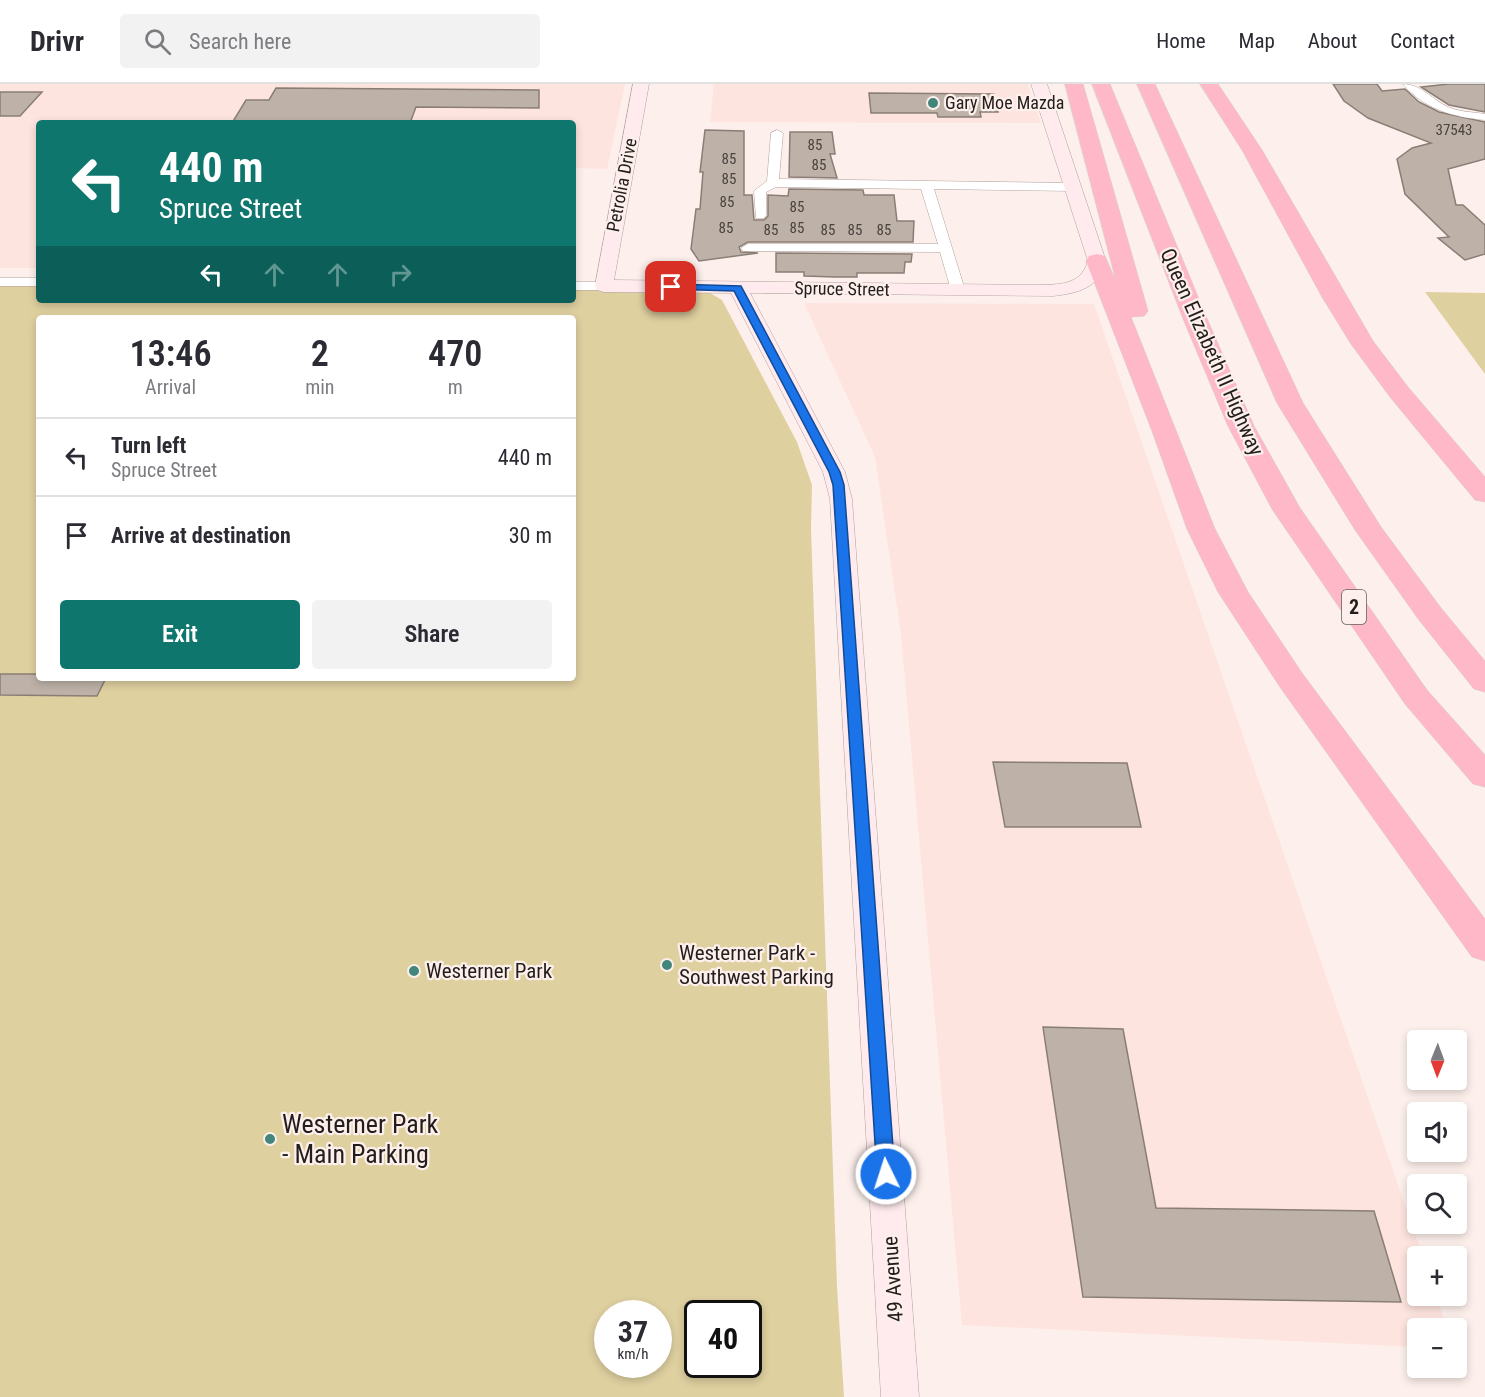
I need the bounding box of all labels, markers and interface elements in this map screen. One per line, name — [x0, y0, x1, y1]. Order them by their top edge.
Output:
search box — [120, 14, 540, 68]
text: Drivr — [30, 25, 84, 58]
icon: search — [141, 25, 174, 58]
text: Search here — [189, 29, 291, 54]
text: Home — [1156, 29, 1206, 53]
text: Map — [1239, 29, 1275, 53]
text: About — [1308, 29, 1357, 53]
text: Contact — [1390, 29, 1455, 53]
place label: Gary Moe Mazda — [945, 92, 1064, 113]
marker: Gary Moe Mazda — [926, 96, 940, 110]
house number: 37543 — [1435, 121, 1473, 139]
street label: Petrolia Drive — [602, 136, 641, 233]
house number: 85 — [808, 136, 822, 154]
text: 440 m — [159, 143, 264, 192]
icon: left — [60, 144, 138, 222]
house number: 85 — [722, 150, 736, 168]
house number: 85 — [812, 156, 826, 174]
house number: 85 — [722, 170, 736, 188]
text: Spruce Street — [159, 193, 302, 225]
house number: 85 — [720, 193, 734, 211]
house number: 85 — [790, 198, 804, 216]
house number: 85 — [719, 219, 733, 237]
house number: 85 — [790, 219, 804, 237]
house number: 85 — [764, 221, 778, 239]
house number: 85 — [821, 221, 835, 239]
house number: 85 — [848, 221, 862, 239]
house number: 85 — [877, 221, 891, 239]
street label: Queen Elizabeth II Highway — [1155, 245, 1269, 459]
icon: left — [195, 258, 228, 291]
icon: ahead — [258, 258, 291, 291]
icon: ahead — [321, 258, 354, 291]
icon: right — [384, 258, 417, 291]
pin — [645, 261, 696, 312]
icon: arrive — [654, 270, 687, 303]
street label: Spruce Street — [794, 277, 890, 300]
text: 13:46 — [130, 333, 212, 375]
text: 2 — [311, 333, 329, 375]
text: 470 — [428, 333, 482, 375]
text: Arrival — [145, 375, 196, 399]
text: min — [305, 375, 334, 399]
text: m — [448, 375, 463, 399]
text: Turn left — [111, 433, 186, 458]
icon: left — [60, 441, 93, 474]
text: 440 m — [498, 445, 552, 470]
text: Spruce Street — [111, 458, 217, 482]
icon: arrive — [60, 519, 93, 552]
text: Arrive at destination — [111, 523, 291, 548]
text: 30 m — [509, 523, 552, 548]
road number: 2 — [1342, 590, 1366, 624]
button: Exit — [60, 600, 300, 669]
button: Share — [312, 600, 552, 669]
place label: Westerner Park - Southwest Parking — [679, 941, 834, 989]
marker: Westerner Park - Southwest Parking — [660, 958, 674, 972]
place label: Westerner Park — [426, 959, 553, 983]
marker: Westerner Park — [407, 964, 421, 978]
north arrow — [1407, 1030, 1467, 1090]
map controls — [1407, 1030, 1467, 1378]
button: sound — [1407, 1102, 1467, 1162]
place label: Westerner Park - Main Parking — [282, 1109, 439, 1169]
marker: Westerner Park - Main Parking — [263, 1132, 277, 1146]
position arrow — [854, 1142, 918, 1206]
button: search — [1407, 1174, 1467, 1234]
street label: 49 Avenue — [878, 1235, 908, 1323]
button: + — [1407, 1246, 1467, 1306]
speed limit sign: 40 — [684, 1300, 762, 1378]
text: 37 — [618, 1314, 648, 1349]
button: − — [1407, 1318, 1467, 1378]
text: km/h — [618, 1345, 648, 1363]

